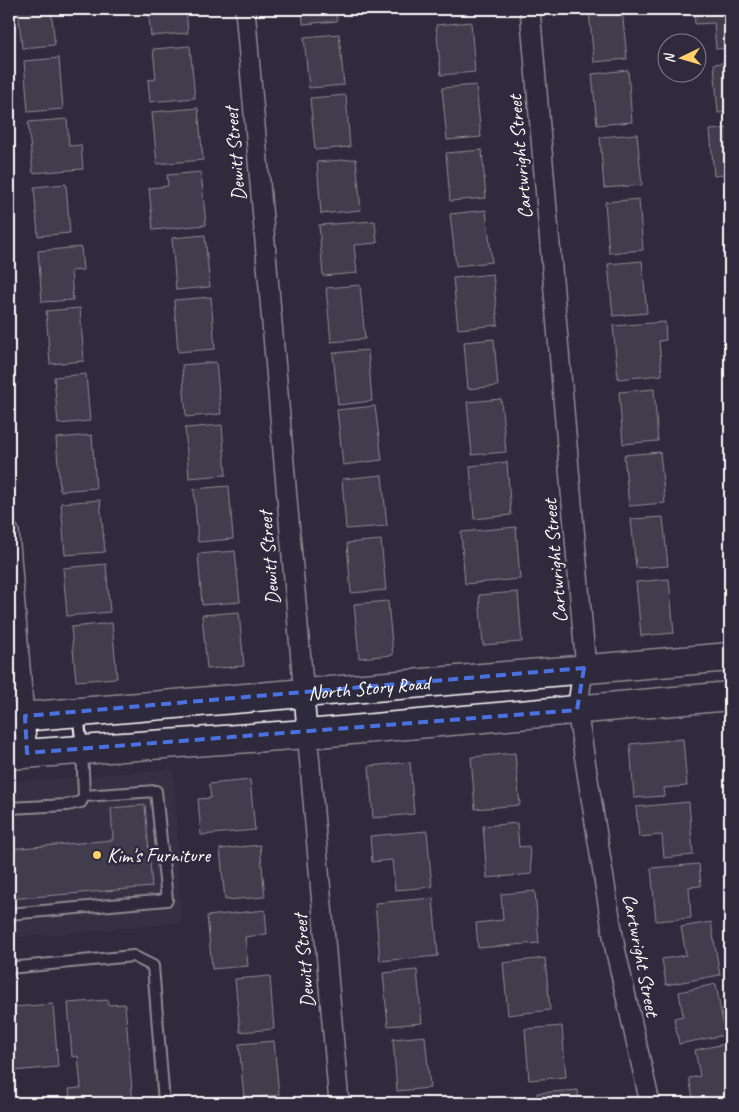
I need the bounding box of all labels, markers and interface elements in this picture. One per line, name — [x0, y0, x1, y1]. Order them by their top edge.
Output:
north arrow — [656, 32, 706, 82]
text: N — [660, 52, 678, 64]
street label: Cartwright Street — [502, 92, 538, 220]
street label: Dewitt Street — [218, 103, 252, 202]
street label: Cartwright Street — [537, 496, 573, 624]
street label: Dewitt Street — [252, 507, 286, 606]
street label: North Story Road — [307, 670, 434, 705]
place label: Kim's Furniture — [107, 843, 212, 868]
marker: Kim's Furniture — [91, 849, 103, 861]
street label: Cartwright Street — [617, 892, 666, 1021]
street label: Dewitt Street — [287, 910, 321, 1009]

